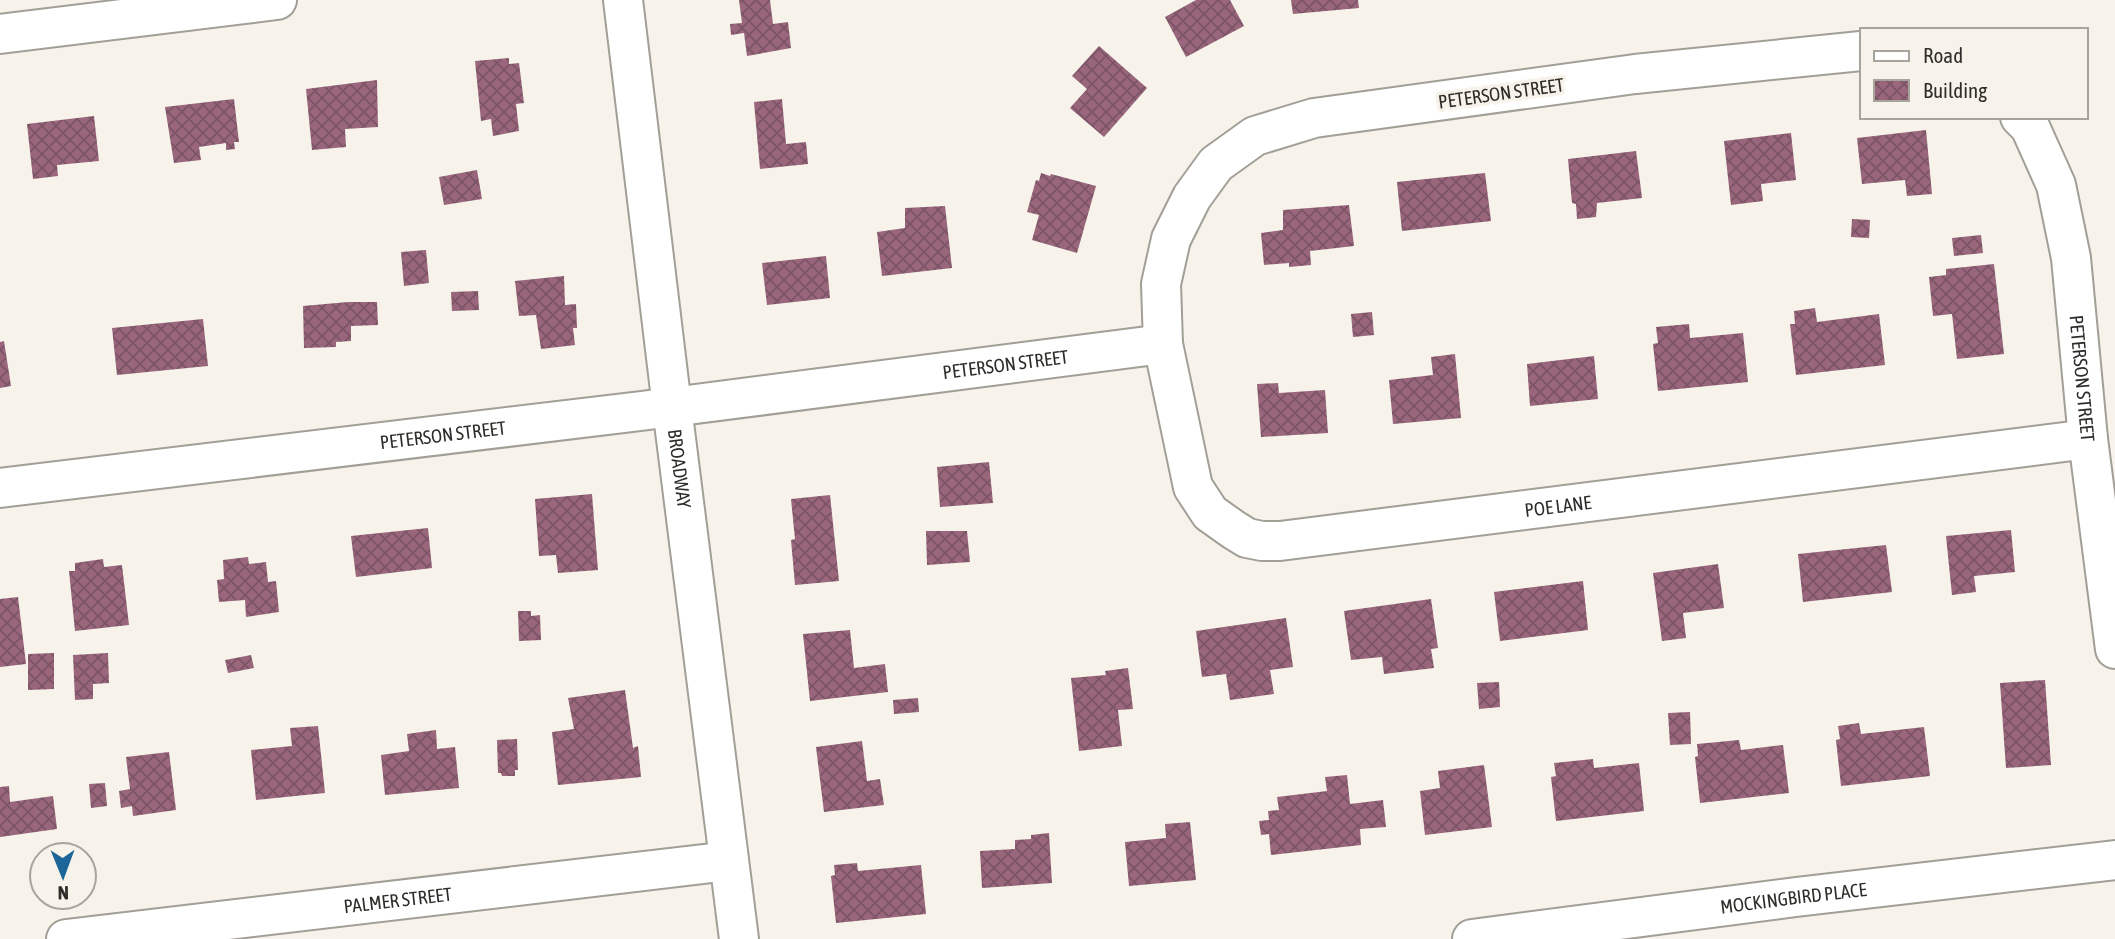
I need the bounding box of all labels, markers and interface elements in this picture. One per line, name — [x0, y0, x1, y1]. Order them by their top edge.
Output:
legend — [1860, 28, 2087, 119]
text: Road — [1923, 43, 1963, 67]
street label: PETERSON STREET — [1437, 73, 1566, 113]
text: Building — [1923, 78, 1987, 102]
street label: PETERSON STREET — [2065, 314, 2099, 443]
street label: PETERSON STREET — [941, 345, 1070, 383]
street label: PETERSON STREET — [379, 416, 508, 453]
street label: BROADWAY — [664, 428, 696, 510]
street label: POE LANE — [1523, 491, 1593, 521]
north arrow — [28, 841, 98, 911]
street label: MOCKINGBIRD PLACE — [1719, 878, 1868, 918]
text: N — [57, 882, 69, 904]
street label: PALMER STREET — [342, 883, 454, 917]

